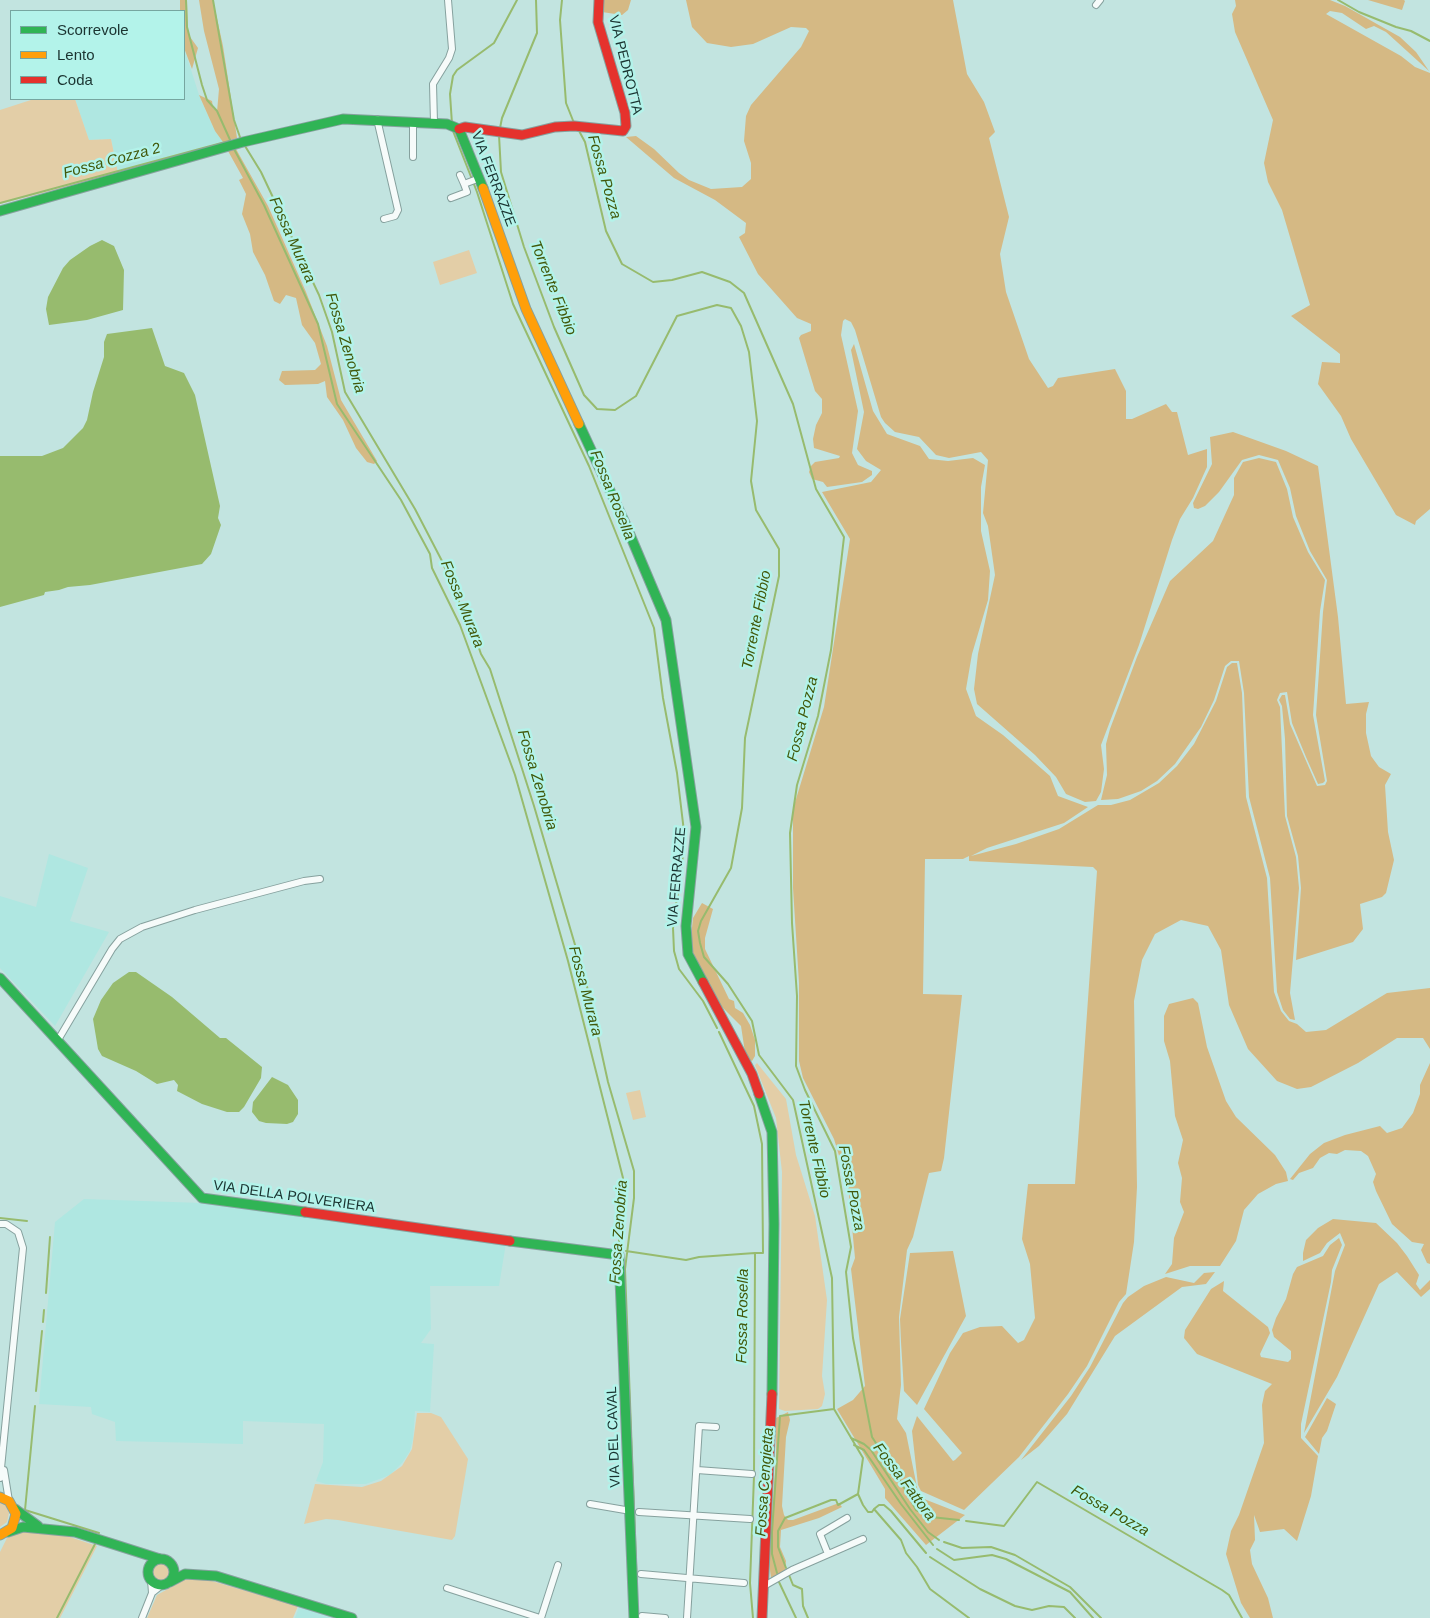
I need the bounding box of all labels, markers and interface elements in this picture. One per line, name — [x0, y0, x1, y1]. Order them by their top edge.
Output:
legend — [10, 10, 185, 100]
street label: VIA PEDROTTA — [605, 14, 645, 116]
text: Scorrevole — [57, 21, 129, 38]
text: Lento — [57, 46, 95, 63]
text: Coda — [57, 71, 93, 88]
street label: VIA FERRAZZE — [467, 129, 519, 229]
water label: Fossa Pozza — [583, 133, 625, 221]
water label: Fossa Cozza 2 — [61, 139, 163, 183]
water label: Fossa Murara — [265, 194, 319, 286]
water label: Torrente Fibbio — [526, 238, 580, 338]
water label: Fossa Zenobria — [321, 291, 369, 395]
water label: Fossa Rosella — [586, 448, 638, 542]
water label: Fossa Murara — [436, 558, 488, 650]
water label: Torrente Fibbio — [739, 569, 775, 671]
water label: Fossa Pozza — [784, 675, 822, 763]
water label: Fossa Zenobria — [513, 728, 561, 832]
street label: VIA FERRAZZE — [664, 826, 690, 928]
water label: Fossa Murara — [564, 944, 606, 1038]
water label: Torrente Fibbio — [794, 1098, 834, 1200]
water label: Fossa Pozza — [834, 1144, 868, 1232]
street label: VIA DELLA POLVERIERA — [212, 1177, 376, 1217]
water label: Fossa Zenobria — [606, 1179, 632, 1285]
water label: Fossa Rosella — [733, 1268, 753, 1364]
street label: VIA DEL CAVAL — [604, 1386, 624, 1488]
water label: Fossa Cengietta — [752, 1427, 778, 1537]
water label: Fossa Fattora — [869, 1440, 939, 1524]
water label: Fossa Pozza — [1068, 1482, 1152, 1540]

